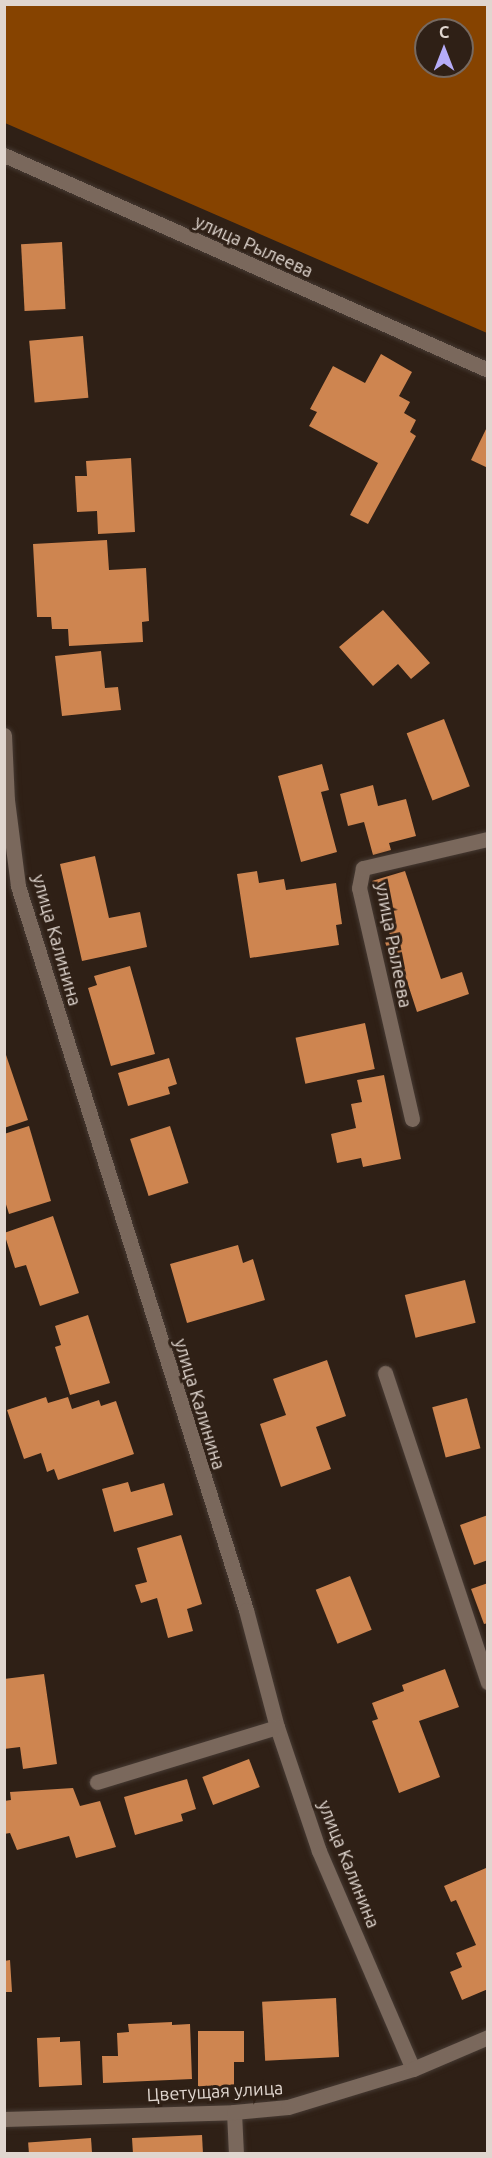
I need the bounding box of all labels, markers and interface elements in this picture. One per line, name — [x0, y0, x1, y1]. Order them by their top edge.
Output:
north arrow — [414, 18, 474, 78]
text: С — [439, 23, 449, 41]
street label: улица Рылеева — [192, 210, 316, 282]
street label: улица Калинина — [28, 872, 86, 1008]
street label: улица Рылеева — [371, 881, 417, 1009]
street label: улица Калинина — [170, 1336, 230, 1472]
street label: улица Калинина — [314, 1797, 384, 1931]
street label: Цветущая улица — [146, 2077, 284, 2105]

